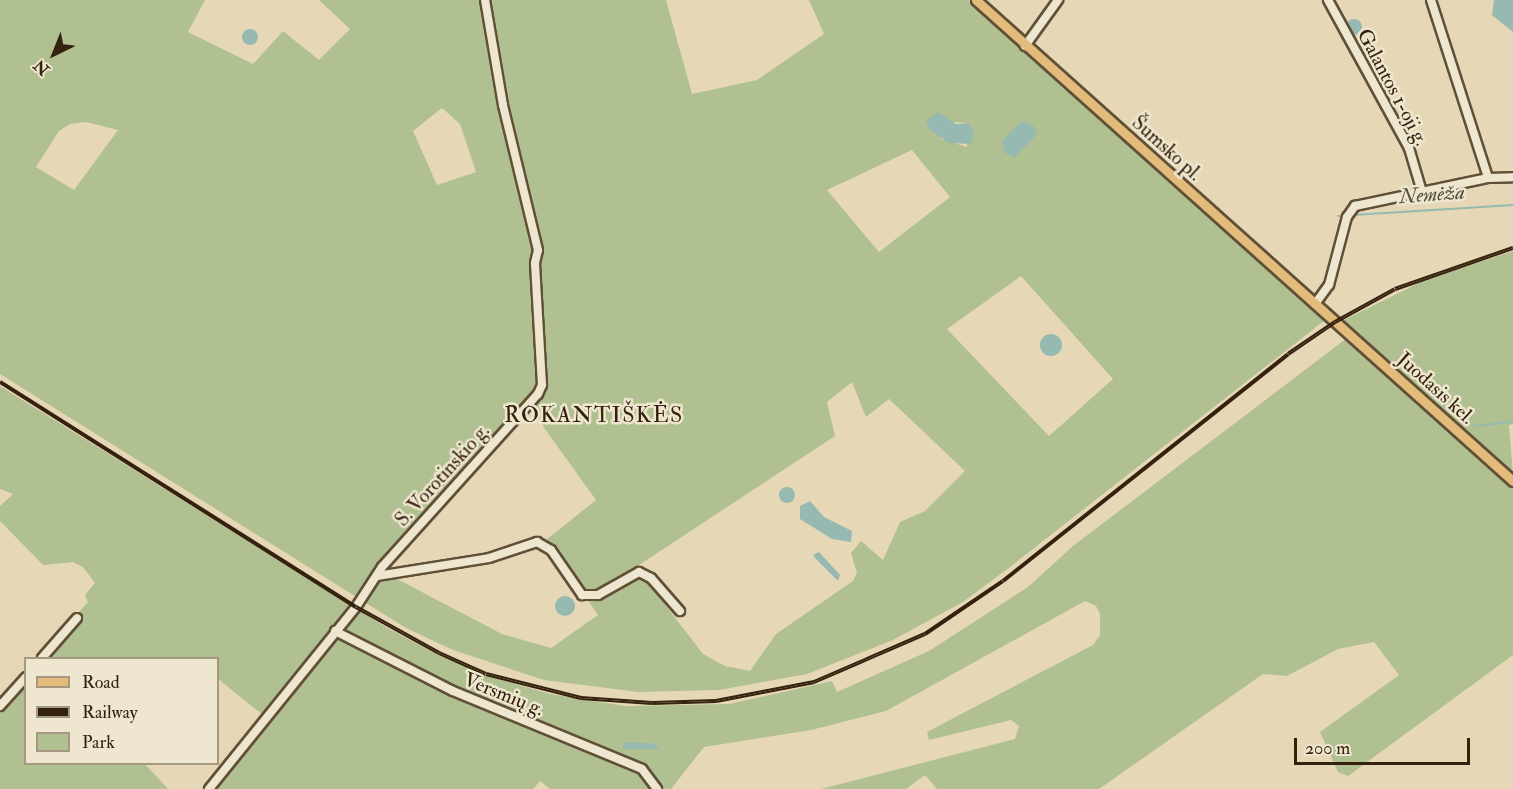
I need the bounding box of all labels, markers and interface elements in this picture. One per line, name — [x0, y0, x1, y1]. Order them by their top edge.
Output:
north arrow — [24, 24, 84, 84]
street label: Galantos 1-oji g. — [1352, 25, 1434, 149]
text: N — [30, 55, 54, 79]
street label: Šumsko pl. — [1127, 110, 1207, 186]
water label: Nemėža — [1398, 180, 1466, 210]
street label: Juodasis kel. — [1392, 347, 1480, 429]
district label: ROKANTIŠKĖS — [504, 403, 684, 429]
street label: S. Vorotinskio g. — [390, 419, 494, 531]
legend — [24, 657, 219, 765]
street label: Versmių g. — [461, 667, 547, 721]
text: Road — [82, 671, 120, 694]
text: Railway — [82, 701, 138, 724]
scale bar — [1297, 726, 1472, 764]
text: Park — [82, 731, 115, 754]
text: 200 m — [1305, 737, 1350, 760]

